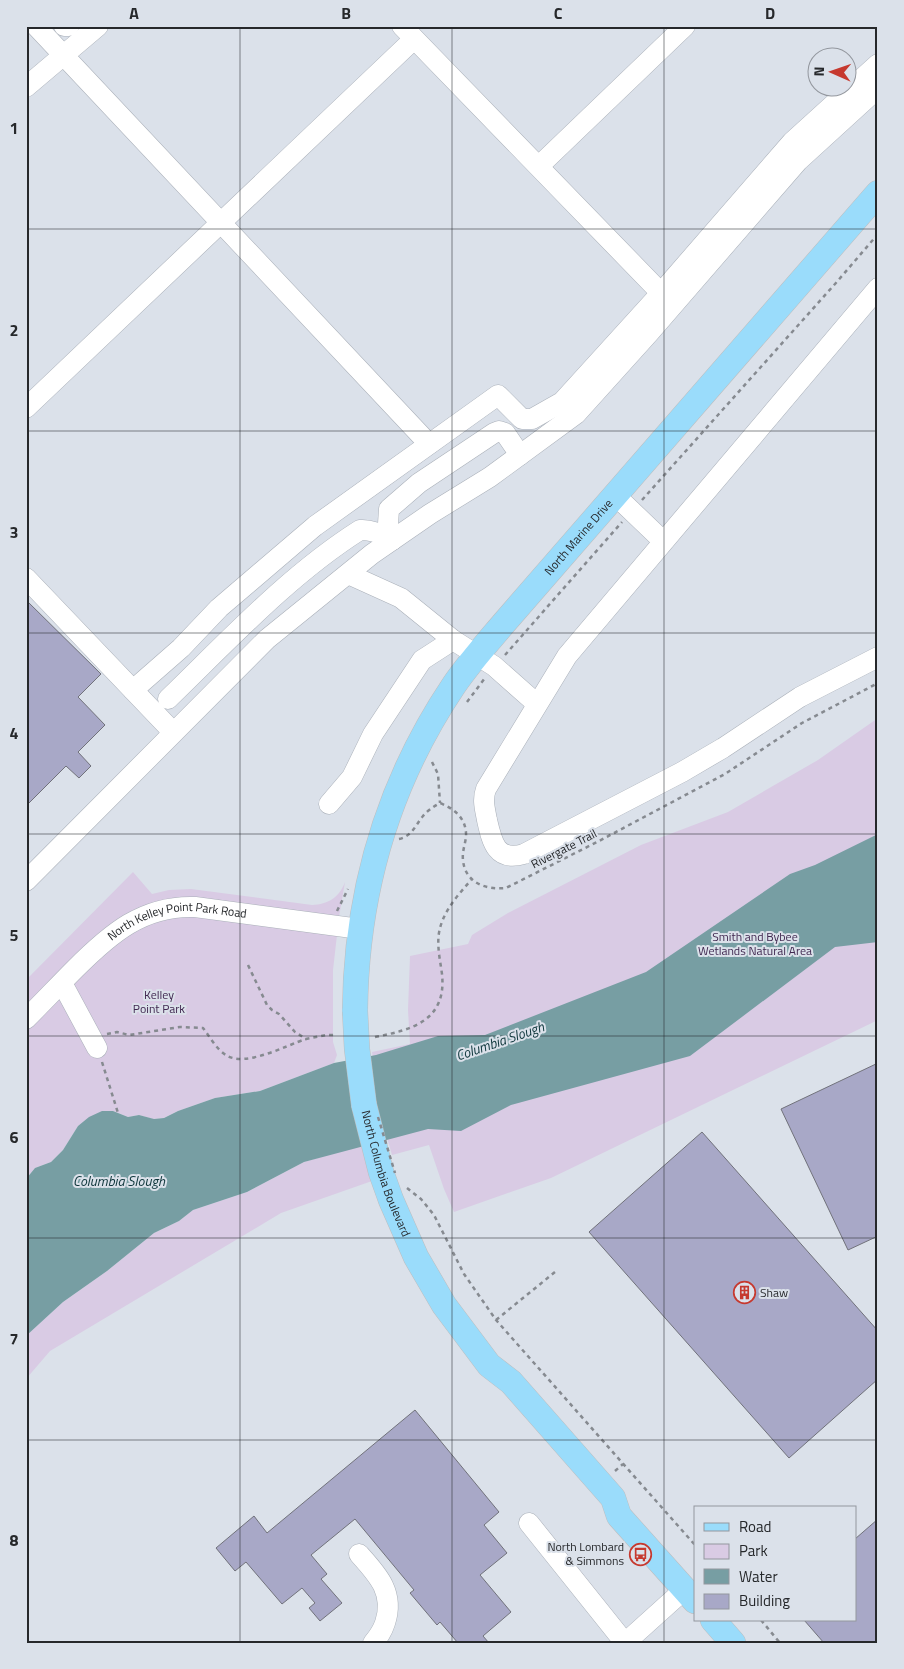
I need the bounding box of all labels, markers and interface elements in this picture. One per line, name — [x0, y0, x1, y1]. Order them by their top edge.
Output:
text: A — [129, 1, 139, 25]
text: B — [341, 1, 351, 25]
text: C — [554, 1, 563, 25]
text: D — [765, 1, 775, 25]
north arrow — [806, 48, 856, 98]
text: N — [808, 66, 829, 77]
text: 1 — [10, 116, 18, 140]
text: 2 — [10, 318, 18, 342]
street label: North Marine Drive — [539, 494, 617, 579]
text: 3 — [10, 520, 18, 544]
text: 4 — [10, 721, 19, 745]
street label: Rivergate Trail — [527, 824, 600, 873]
street label: North Kelley Point Park Road — [103, 897, 248, 945]
text: 5 — [10, 923, 19, 947]
park label: Smith and Bybee Wetlands Natural Area — [698, 927, 812, 960]
park label: Kelley Point Park — [133, 985, 185, 1018]
water label: Columbia Slough — [453, 1015, 548, 1065]
street label: North Columbia Boulevard — [357, 1108, 416, 1240]
text: 6 — [10, 1125, 19, 1149]
water label: Columbia Slough — [73, 1170, 166, 1191]
building icon: Shaw — [732, 1281, 756, 1305]
place label: Shaw — [760, 1283, 788, 1302]
text: 7 — [10, 1327, 18, 1351]
legend — [694, 1506, 856, 1622]
text: Road — [739, 1515, 771, 1538]
text: 8 — [10, 1528, 19, 1552]
place label: North Lombard & Simmons — [547, 1537, 624, 1570]
text: Park — [739, 1539, 768, 1562]
bus stop icon: North Lombard & Simmons — [628, 1542, 652, 1566]
text: Water — [739, 1565, 778, 1588]
text: Building — [739, 1589, 790, 1612]

